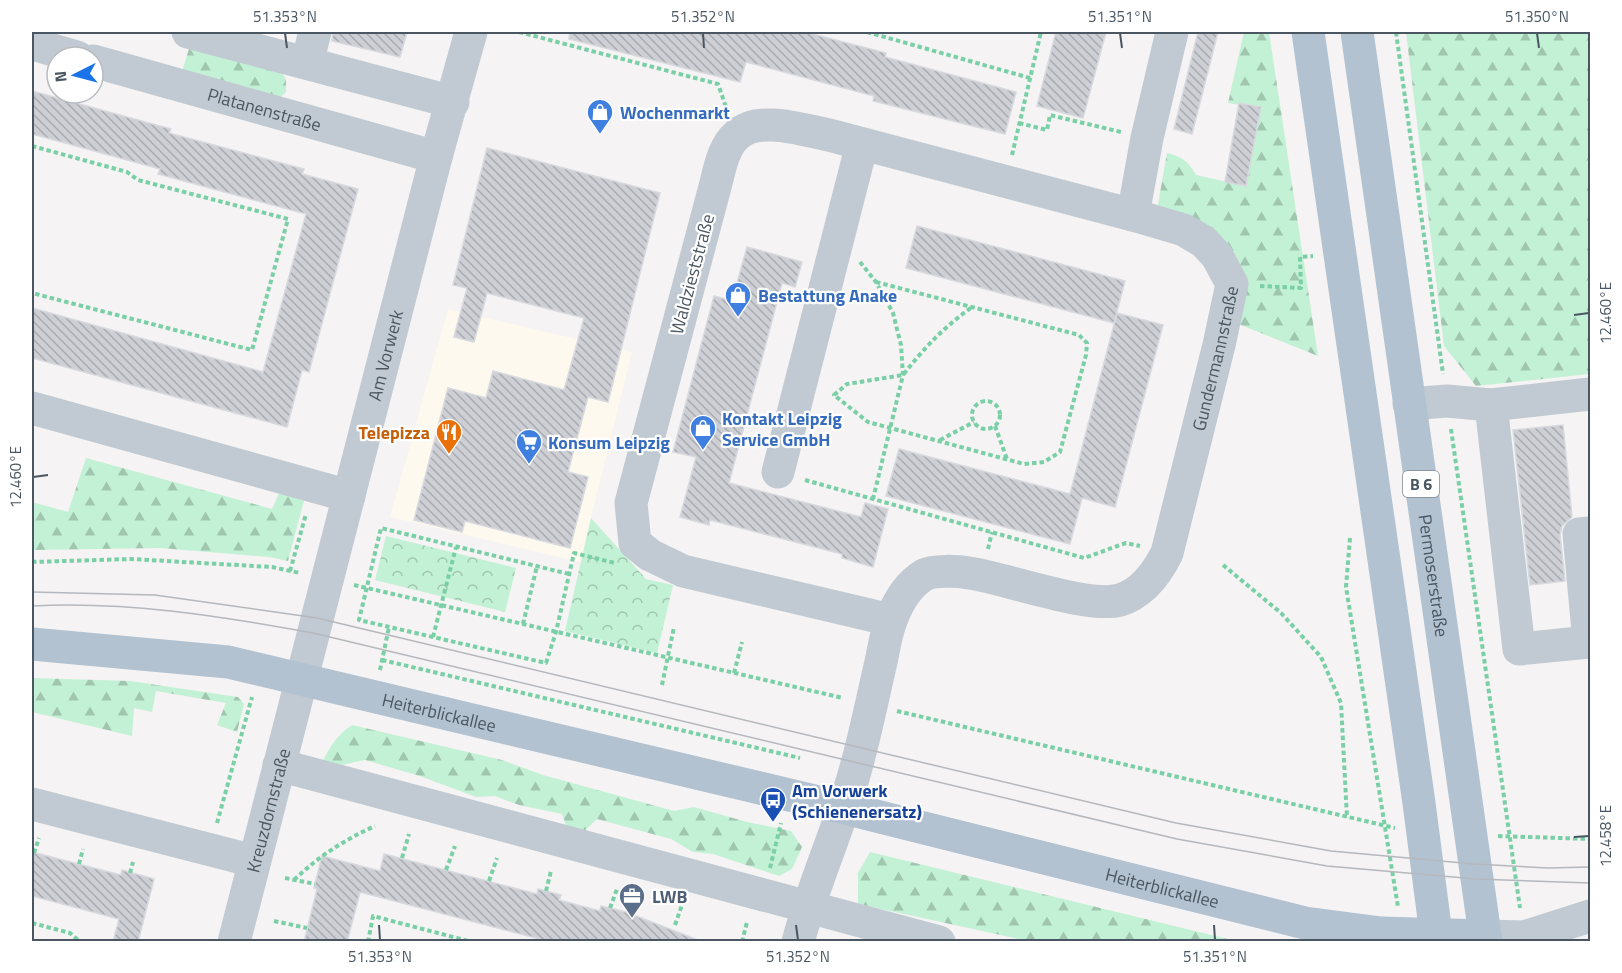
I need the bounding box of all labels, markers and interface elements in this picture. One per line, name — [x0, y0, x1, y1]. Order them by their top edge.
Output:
text: 51.353°N — [253, 5, 317, 28]
text: 51.352°N — [671, 5, 735, 28]
text: 51.351°N — [1088, 5, 1152, 28]
text: 51.350°N — [1505, 5, 1569, 28]
north arrow — [45, 45, 105, 105]
text: N — [48, 70, 73, 83]
street label: Platanenstraße — [204, 80, 324, 138]
shop icon: Wochenmarkt — [585, 97, 615, 135]
place label: Wochenmarkt — [620, 99, 730, 126]
street label: Waldzieststraße — [663, 211, 721, 337]
shop icon: Bestattung Anake — [723, 280, 753, 318]
place label: Bestattung Anake — [758, 282, 897, 309]
text: 12.460°E — [1594, 282, 1617, 344]
street label: Gundermannstraße — [1185, 283, 1245, 434]
street label: Am Vorwerk — [360, 306, 410, 404]
place label: Kontakt Leipzig Service GmbH — [722, 405, 842, 453]
shop icon: Kontakt Leipzig Service GmbH — [688, 413, 718, 451]
restaurant icon: Telepizza — [434, 417, 464, 455]
place label: Telepizza — [359, 419, 430, 446]
supermarket icon: Konsum Leipzig — [514, 427, 544, 465]
place label: Konsum Leipzig — [548, 429, 670, 456]
text: 12.460°E — [4, 446, 27, 508]
road number: B 6 — [1403, 471, 1439, 497]
street label: Permoserstraße — [1412, 512, 1456, 639]
street label: Heiterblickallee — [380, 686, 499, 739]
street label: Kreuzdornstraße — [239, 745, 297, 875]
place label: Am Vorwerk (Schienenersatz) — [792, 777, 922, 825]
bus stop icon: Am Vorwerk (Schienenersatz) — [758, 785, 788, 823]
text: 12.458°E — [1594, 805, 1617, 867]
street label: Heiterblickallee — [1103, 860, 1222, 915]
office icon: LWB — [617, 881, 647, 919]
place label: LWB — [652, 883, 687, 910]
text: 51.353°N — [348, 945, 412, 968]
text: 51.352°N — [766, 945, 830, 968]
text: 51.351°N — [1183, 945, 1247, 968]

